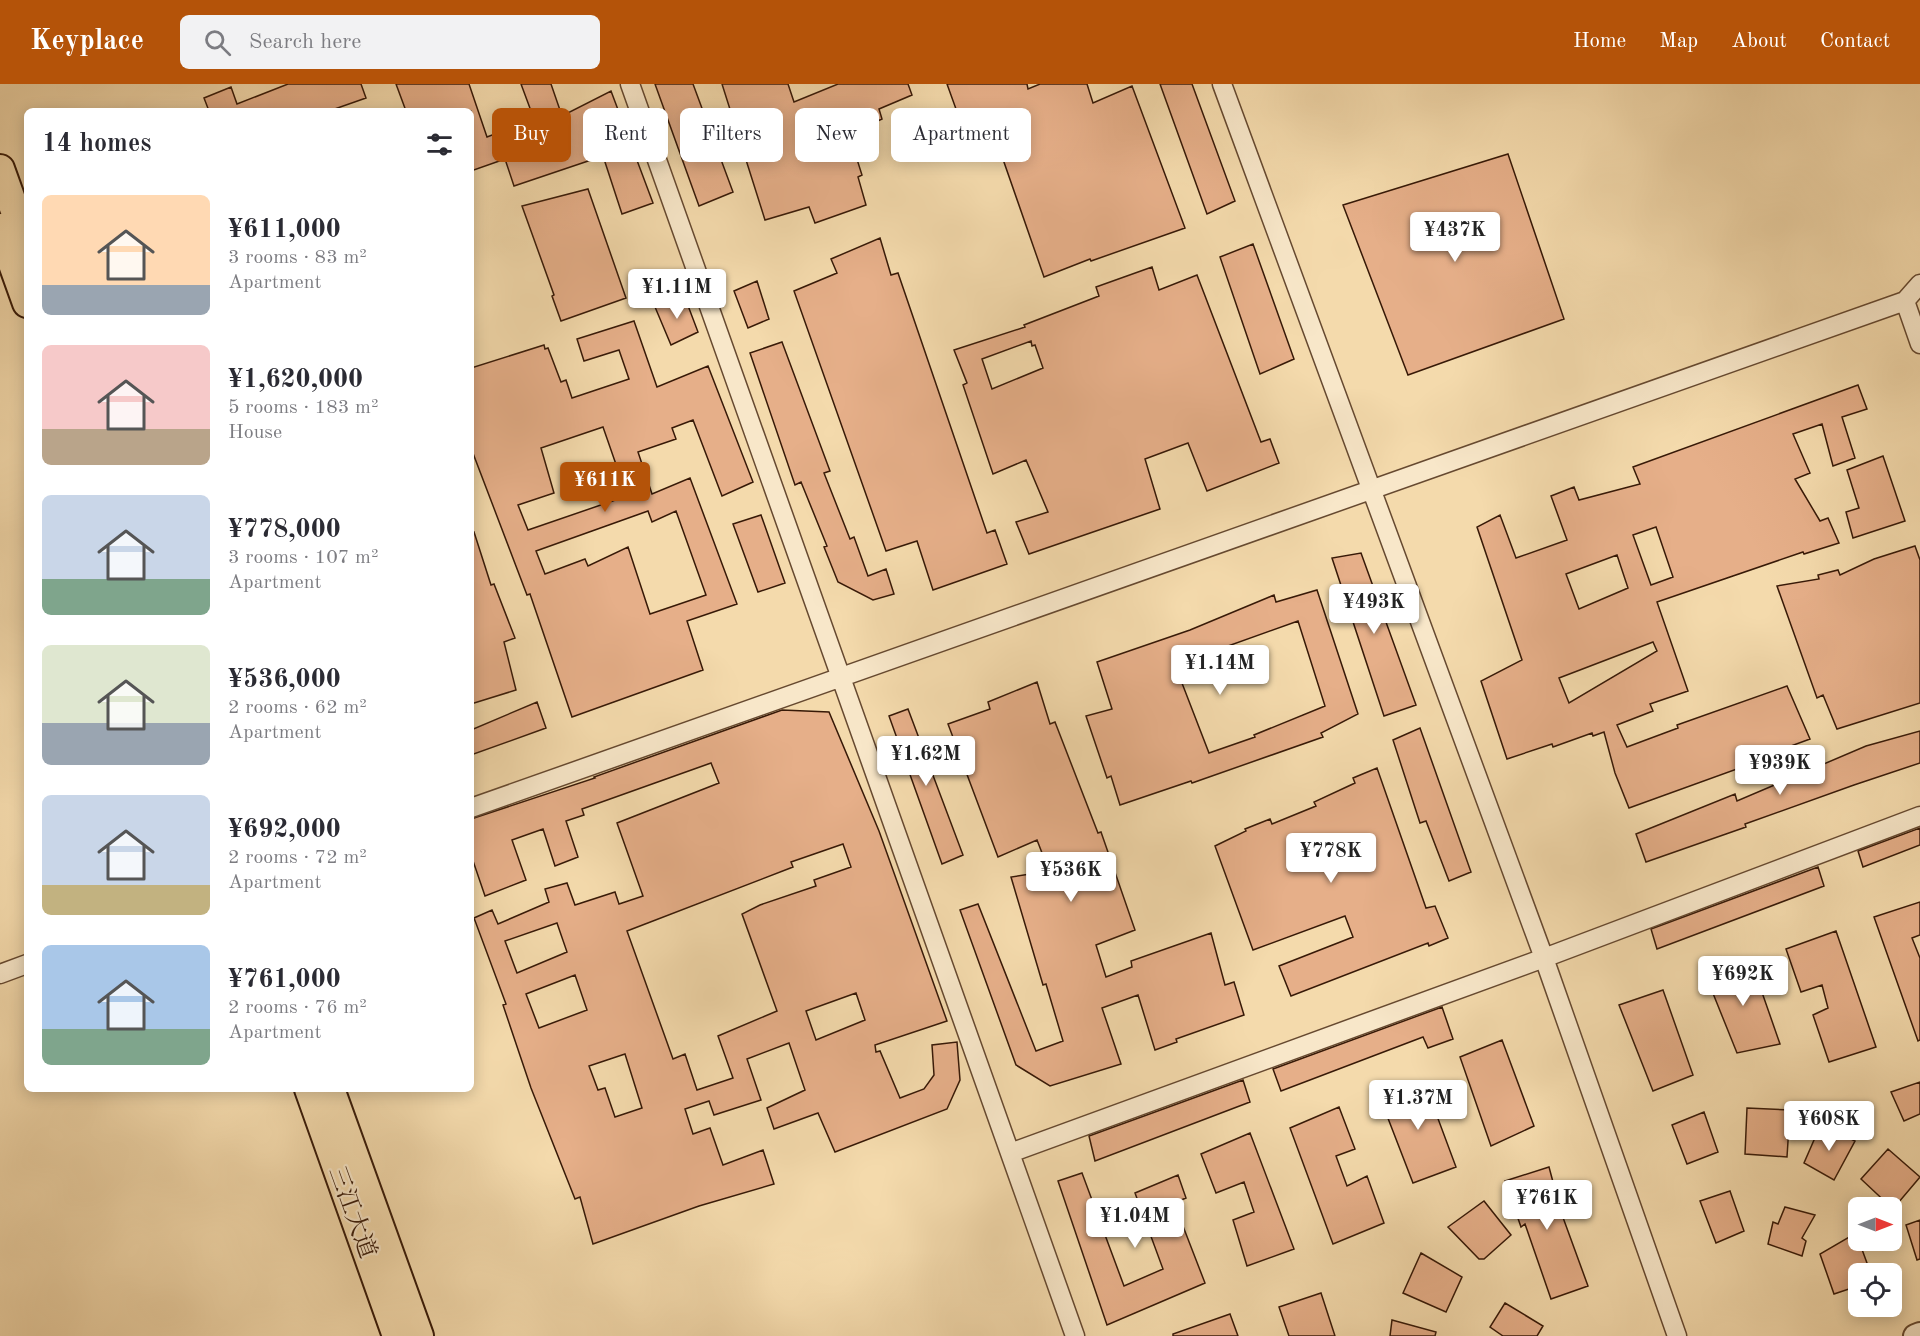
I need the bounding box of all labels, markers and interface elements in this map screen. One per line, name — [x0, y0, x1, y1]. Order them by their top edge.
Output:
search box — [180, 15, 600, 69]
icon: search — [201, 26, 234, 59]
text: Keyplace — [30, 28, 144, 56]
text: Search here — [249, 31, 361, 53]
text: Home — [1573, 31, 1626, 52]
text: Map — [1659, 31, 1698, 52]
text: About — [1731, 31, 1787, 52]
text: Contact — [1820, 31, 1890, 52]
chip: Buy — [492, 108, 571, 162]
chip: Rent — [583, 108, 668, 162]
chip: Filters — [680, 108, 783, 162]
chip: New — [795, 108, 879, 162]
chip: Apartment — [891, 108, 1031, 162]
icon: filters — [423, 128, 456, 161]
text: 14 homes — [42, 131, 151, 157]
pin: ¥437K — [1413, 212, 1497, 263]
text: ¥611,000 — [228, 217, 341, 243]
icon: home — [90, 219, 162, 291]
text: ¥437K — [1424, 221, 1486, 241]
text: 3 rooms · 83 m² — [228, 248, 367, 268]
pin: ¥1.11M — [628, 269, 726, 320]
text: Apartment — [228, 273, 322, 293]
text: ¥1.11M — [642, 278, 712, 298]
text: ¥1,620,000 — [228, 367, 363, 393]
icon: home — [90, 369, 162, 441]
text: 5 rooms · 183 m² — [228, 398, 378, 418]
text: House — [228, 423, 282, 443]
pin: ¥611K — [563, 462, 647, 513]
text: ¥611K — [574, 471, 636, 491]
text: ¥778,000 — [228, 517, 341, 543]
icon: home — [90, 519, 162, 591]
text: 3 rooms · 107 m² — [228, 548, 378, 568]
text: Apartment — [228, 573, 322, 593]
pin: ¥493K — [1332, 584, 1416, 635]
text: ¥493K — [1343, 593, 1405, 613]
pin: ¥1.14M — [1171, 645, 1269, 696]
text: ¥1.14M — [1185, 654, 1255, 674]
text: ¥536,000 — [228, 667, 341, 693]
icon: home — [90, 669, 162, 741]
text: 2 rooms · 62 m² — [228, 698, 367, 718]
text: Apartment — [228, 723, 322, 743]
pin: ¥1.62M — [877, 736, 975, 787]
text: ¥1.62M — [891, 745, 961, 765]
pin: ¥939K — [1738, 745, 1822, 796]
text: ¥939K — [1749, 754, 1811, 774]
text: ¥692,000 — [228, 817, 341, 843]
icon: home — [90, 819, 162, 891]
pin: ¥778K — [1289, 833, 1373, 884]
text: ¥778K — [1300, 842, 1362, 862]
text: 2 rooms · 72 m² — [228, 848, 367, 868]
pin: ¥536K — [1029, 852, 1113, 903]
text: ¥536K — [1040, 861, 1102, 881]
text: Apartment — [228, 873, 322, 893]
pin: ¥692K — [1701, 956, 1785, 1007]
text: ¥692K — [1712, 965, 1774, 985]
text: ¥761,000 — [228, 967, 341, 993]
icon: home — [90, 969, 162, 1041]
text: 2 rooms · 76 m² — [228, 998, 367, 1018]
text: Apartment — [228, 1023, 322, 1043]
pin: ¥1.37M — [1369, 1080, 1467, 1131]
text: ¥1.37M — [1383, 1089, 1453, 1109]
pin: ¥608K — [1787, 1101, 1871, 1152]
text: ¥608K — [1798, 1110, 1860, 1130]
street label: 三江大道 — [323, 1162, 382, 1262]
pin: ¥761K — [1505, 1180, 1589, 1231]
text: ¥761K — [1516, 1189, 1578, 1209]
north arrow — [1848, 1197, 1902, 1251]
map controls — [1848, 1197, 1902, 1317]
pin: ¥1.04M — [1086, 1198, 1184, 1249]
text: ¥1.04M — [1100, 1207, 1170, 1227]
button: locate — [1848, 1263, 1902, 1317]

